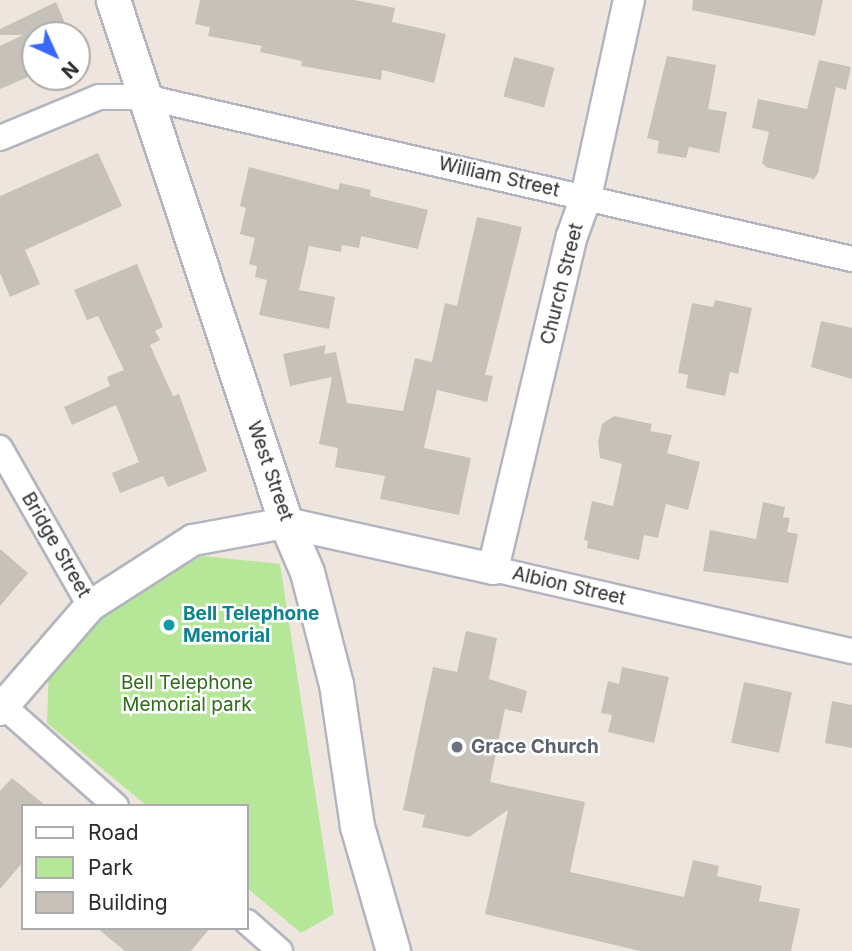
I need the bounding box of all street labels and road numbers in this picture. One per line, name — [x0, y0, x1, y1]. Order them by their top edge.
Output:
street label: William Street — [436, 152, 562, 202]
street label: Church Street — [536, 221, 588, 347]
street label: West Street — [242, 418, 298, 524]
street label: Bridge Street — [17, 488, 95, 602]
street label: Albion Street — [510, 562, 628, 610]

